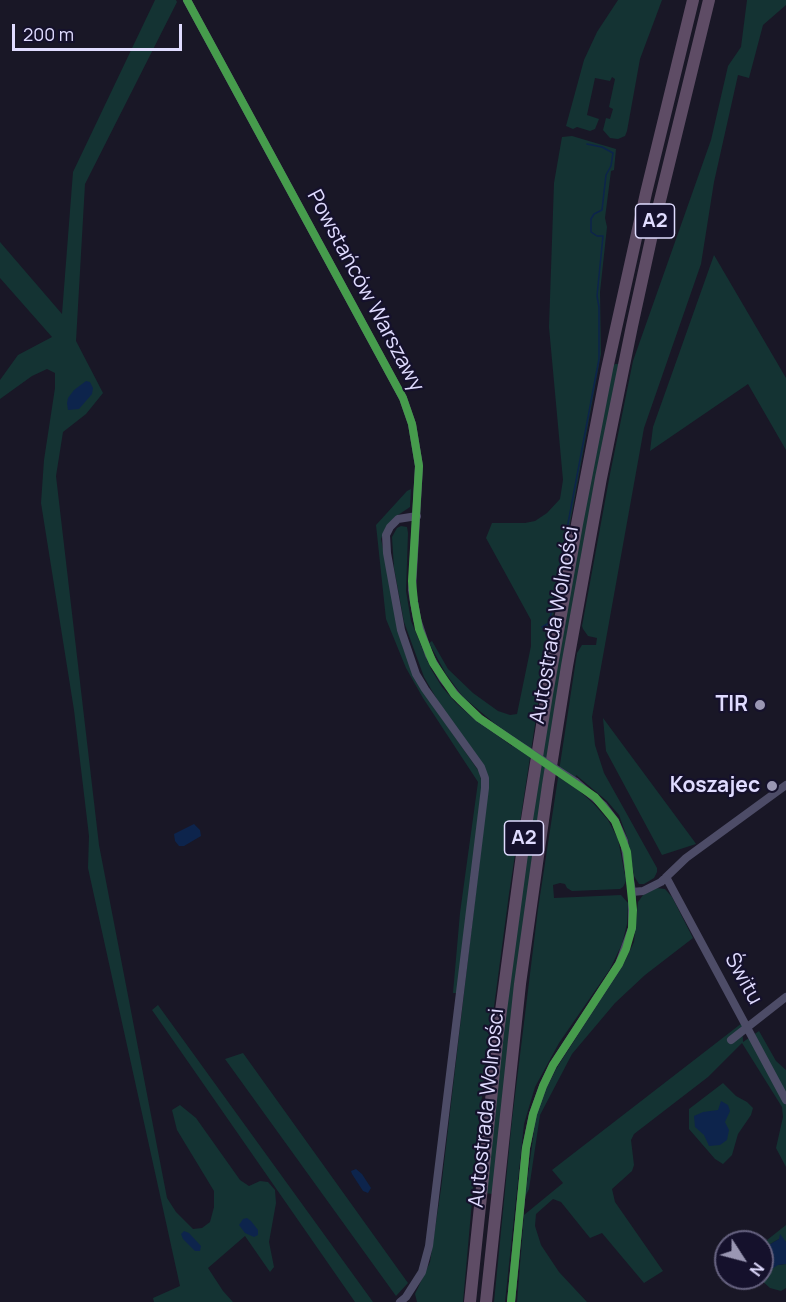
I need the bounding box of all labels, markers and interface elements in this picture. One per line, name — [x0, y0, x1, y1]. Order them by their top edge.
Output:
scale bar — [15, 12, 184, 50]
text: 200 m — [23, 22, 74, 46]
street label: Powstańców Warszawy — [301, 186, 429, 396]
road number: A2 — [636, 204, 674, 238]
street label: Autostrada Wolności — [525, 524, 585, 726]
place label: TIR — [716, 692, 748, 718]
marker: TIR — [753, 698, 767, 712]
place label: Koszajec — [670, 773, 760, 799]
marker: Koszajec — [765, 779, 779, 793]
road number: A2 — [504, 821, 544, 855]
street label: Świtu — [719, 949, 767, 1009]
street label: Autostrada Wolności — [464, 1007, 510, 1209]
north arrow — [714, 1230, 774, 1290]
text: N — [745, 1258, 769, 1281]

